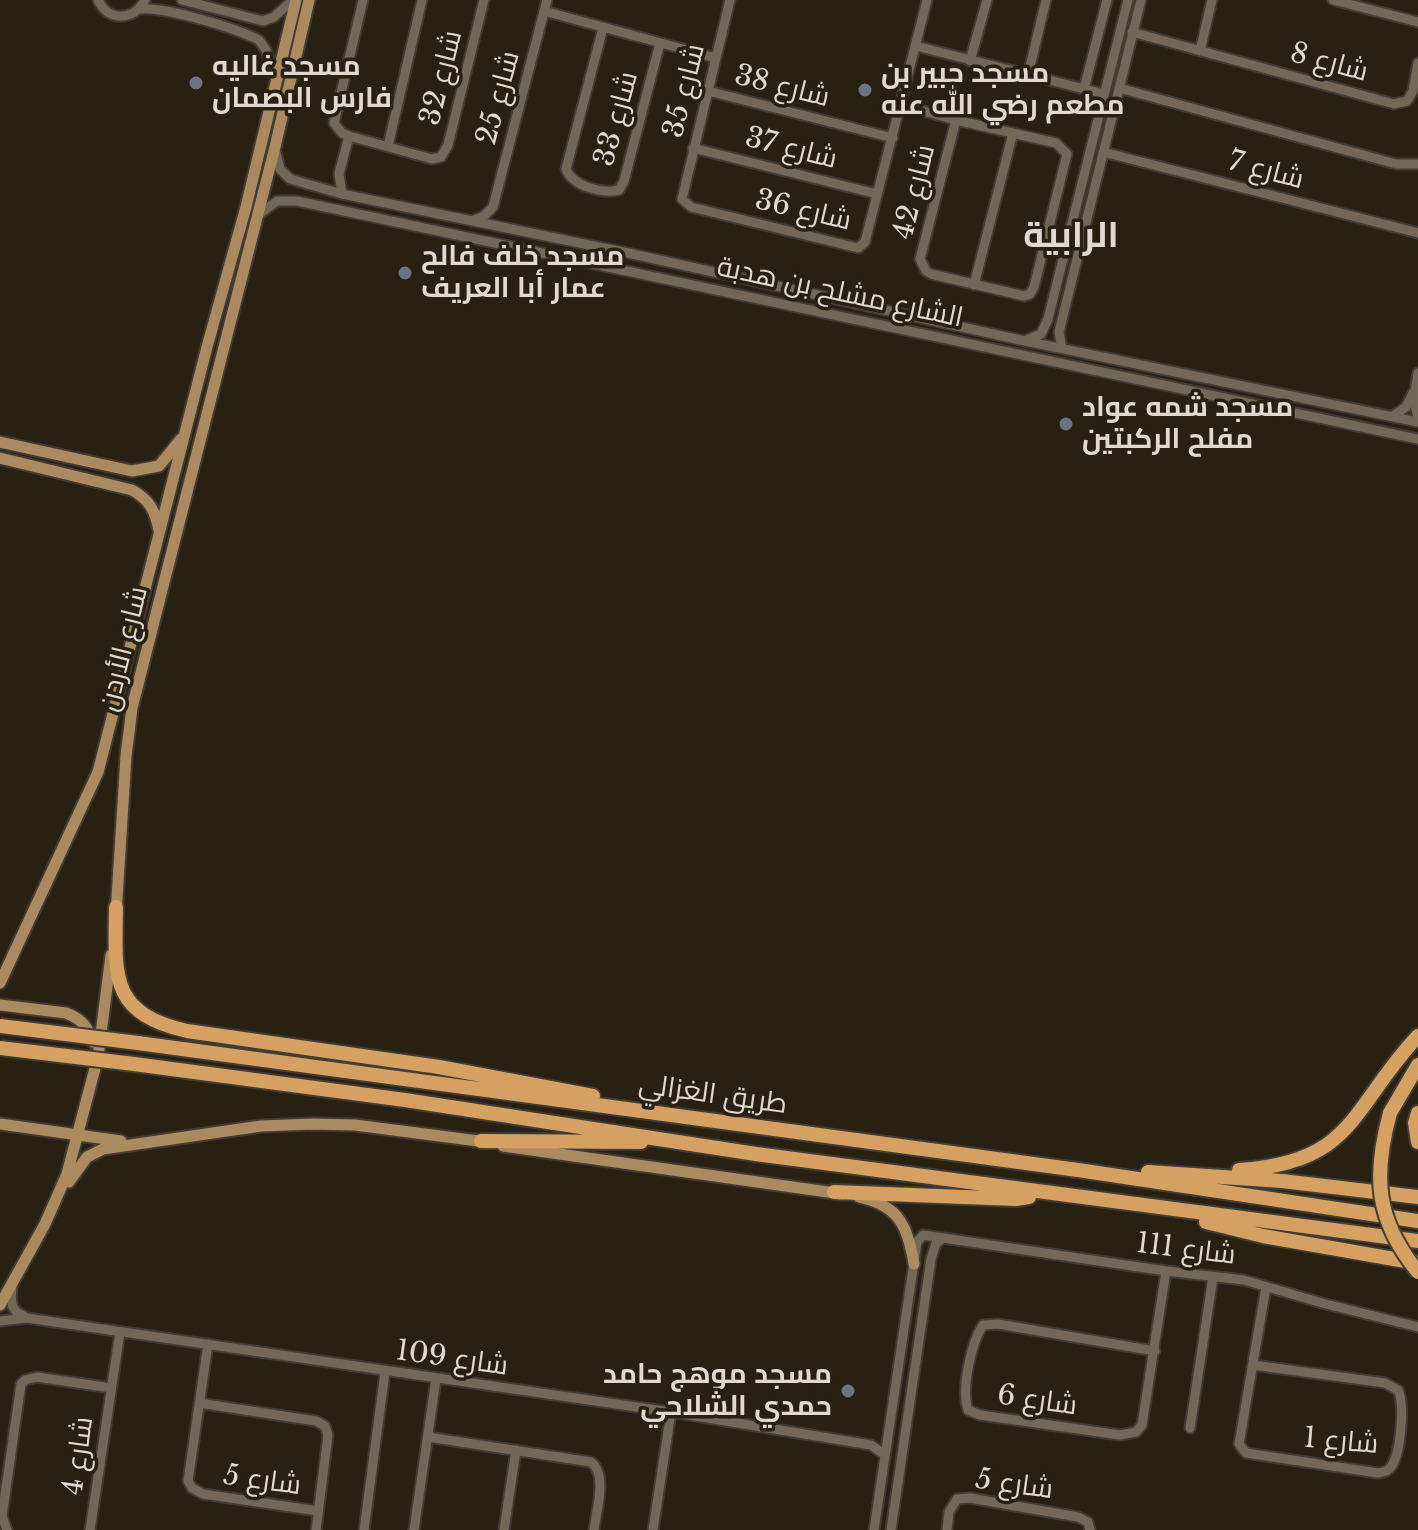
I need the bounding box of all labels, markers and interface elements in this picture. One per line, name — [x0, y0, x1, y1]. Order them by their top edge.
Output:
street label: شارع 32 — [414, 27, 470, 129]
street label: شارع 8 — [1286, 37, 1372, 89]
street label: شارع 35 — [657, 41, 713, 141]
street label: شارع 25 — [470, 48, 528, 148]
place label: مسجد غاليه فارس البصمان — [212, 50, 392, 116]
place label: مسجد جبير بن مطعم رضي الله عنه — [881, 57, 1125, 123]
street label: شارع 38 — [731, 59, 833, 115]
street label: شارع 33 — [588, 68, 646, 170]
marker: مسجد غاليه فارس البصمان — [187, 74, 205, 92]
marker: مسجد جبير بن مطعم رضي الله عنه — [856, 81, 874, 99]
street label: شارع 37 — [742, 121, 840, 177]
street label: شارع 42 — [887, 141, 943, 243]
street label: شارع 7 — [1225, 145, 1307, 197]
street label: شارع 36 — [752, 184, 854, 238]
district label: الرابية — [1023, 215, 1119, 259]
place label: مسجد خلف فالح عمار أبا العريف — [421, 240, 624, 306]
street label: الشارع مشلح بن هدبة — [714, 251, 966, 335]
marker: مسجد خلف فالح عمار أبا العريف — [396, 264, 414, 282]
place label: مسجد شمه عواد مفلح الركبتين — [1082, 391, 1293, 457]
marker: مسجد شمه عواد مفلح الركبتين — [1057, 415, 1075, 433]
street label: شارع الأردن — [92, 583, 156, 715]
street label: طريق الغزالي — [637, 1068, 789, 1122]
street label: شارع 111 — [1134, 1227, 1238, 1273]
street label: شارع 109 — [394, 1335, 510, 1383]
place label: مسجد موهج حامد حمدي الشلاحي — [603, 1358, 832, 1424]
street label: شارع 6 — [995, 1379, 1079, 1423]
marker: مسجد موهج حامد حمدي الشلاحي — [839, 1382, 857, 1400]
street label: شارع 4 — [57, 1415, 101, 1497]
street label: شارع 1 — [1302, 1422, 1380, 1462]
street label: شارع 5 — [221, 1459, 303, 1503]
street label: شارع 5 — [973, 1463, 1055, 1507]

